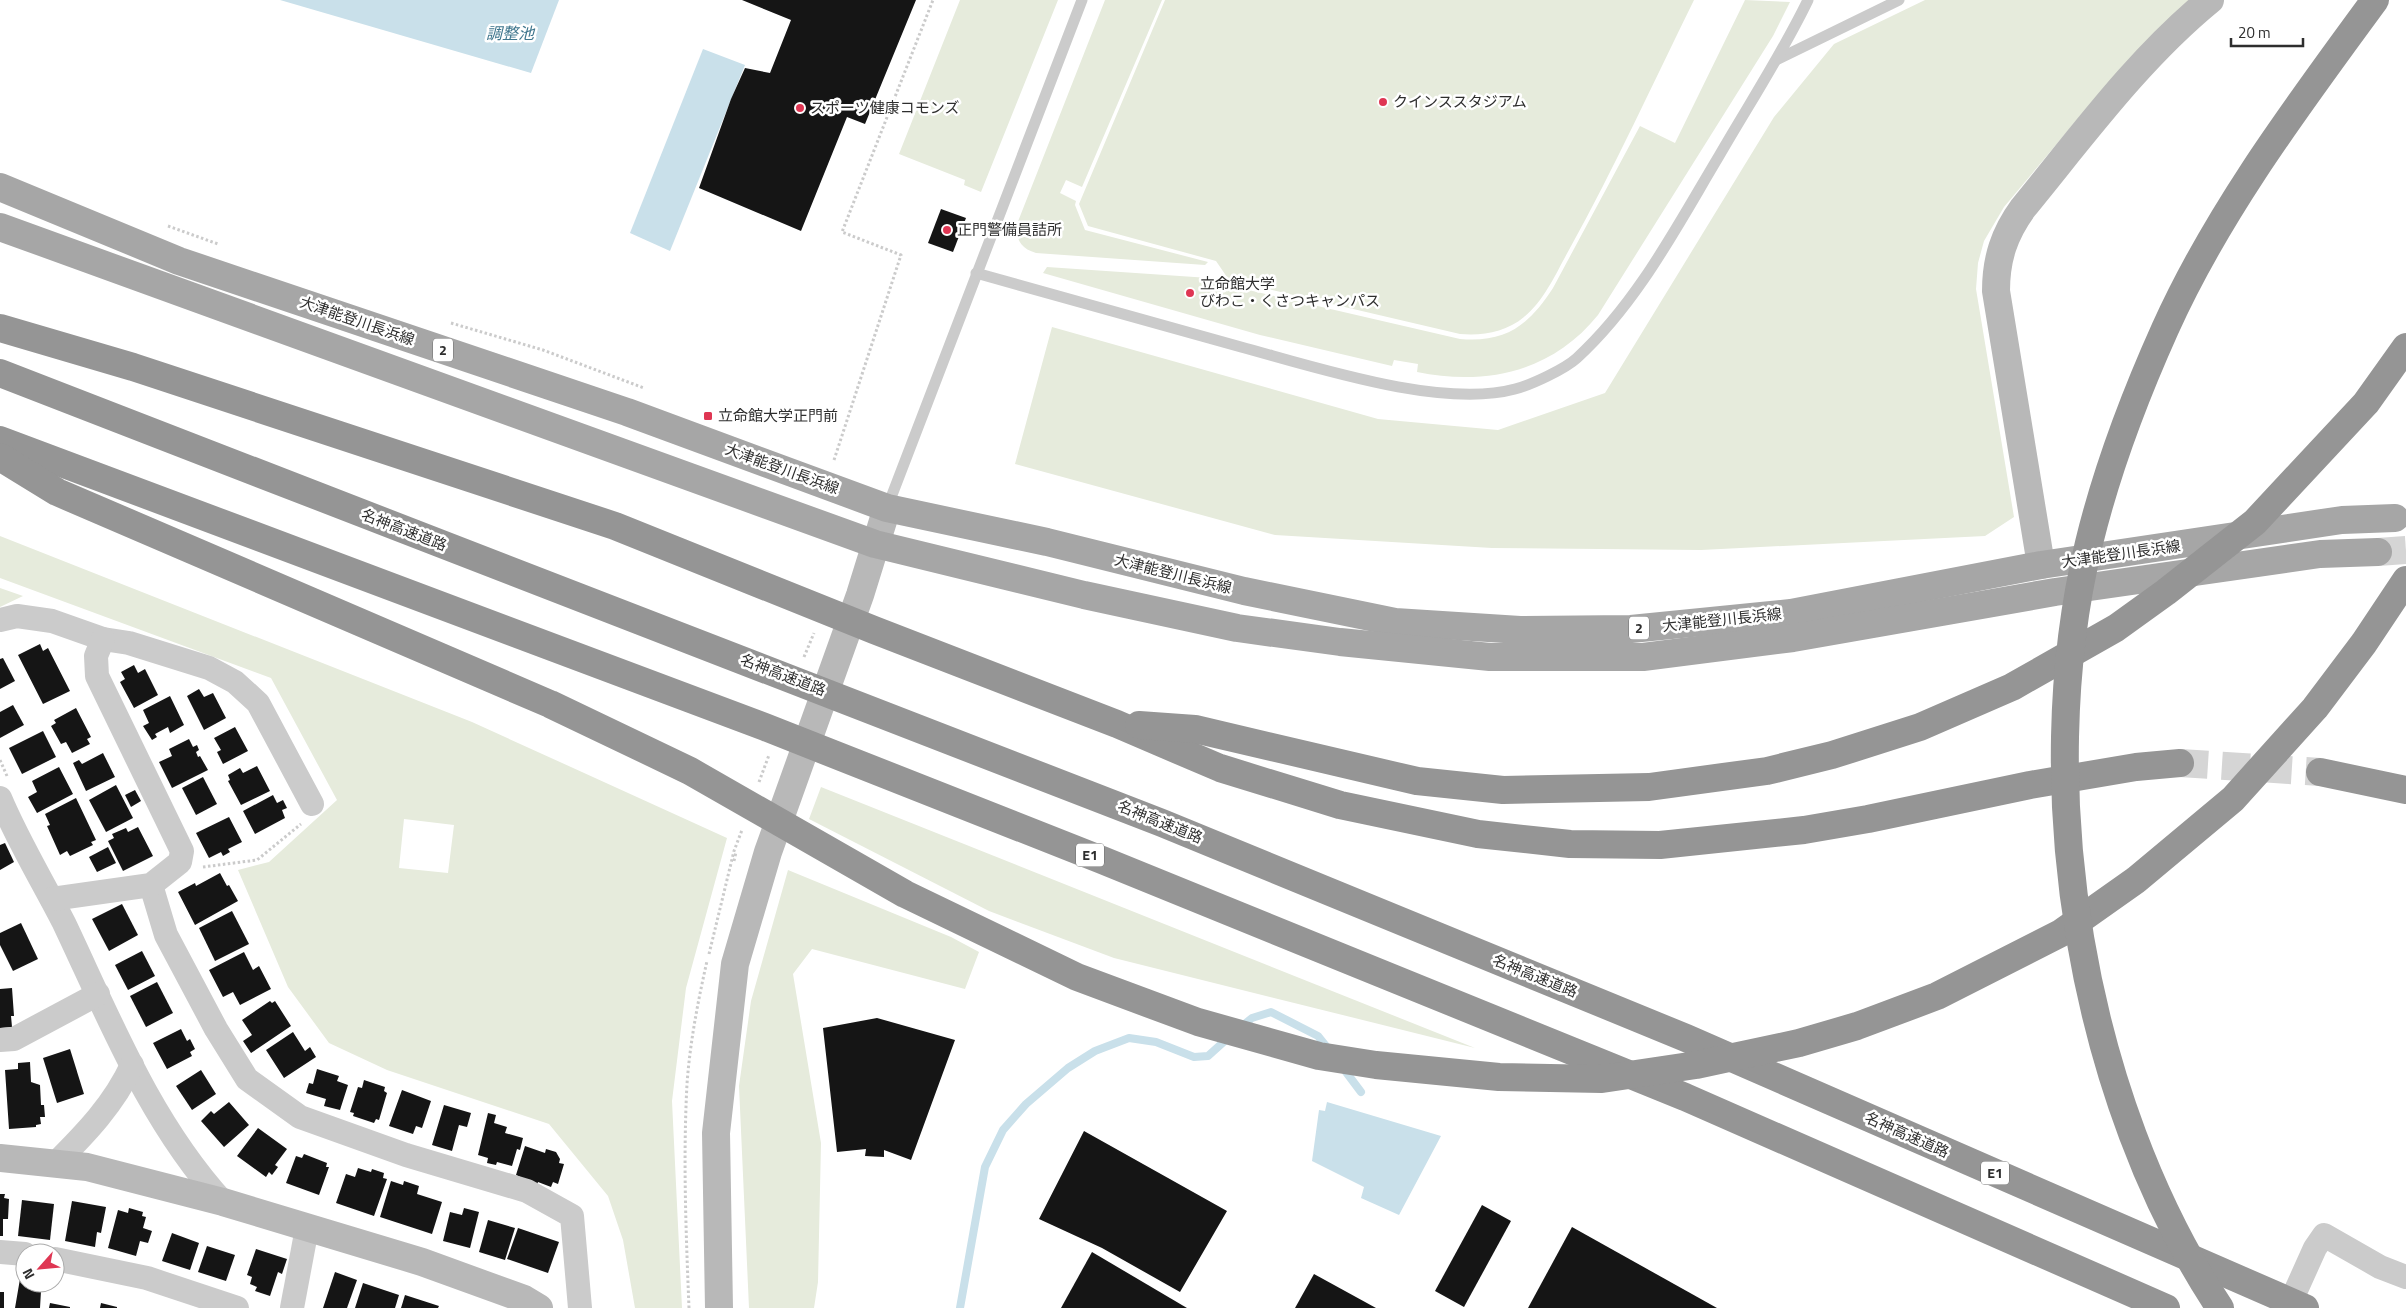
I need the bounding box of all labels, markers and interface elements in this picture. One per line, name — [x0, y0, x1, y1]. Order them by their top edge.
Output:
scale bar — [2231, 15, 2304, 47]
water label: 調整池 — [486, 21, 536, 45]
text: 20 m — [2238, 21, 2271, 44]
place label: クインススタジアム — [1393, 90, 1527, 113]
place label: スポーツ健康コモンズ — [810, 96, 959, 119]
marker: クインススタジアム — [1377, 96, 1389, 108]
marker: スポーツ健康コモンズ — [794, 102, 806, 114]
place label: 正門警備員詰所 — [957, 218, 1062, 241]
marker: 正門警備員詰所 — [941, 224, 953, 236]
place label: 立命館大学 びわこ・くさつキャンパス — [1200, 272, 1380, 312]
marker: 立命館大学 びわこ・くさつキャンパス — [1184, 287, 1196, 299]
street label: 大津能登川長浜線 — [297, 290, 418, 351]
road number: 2 — [433, 338, 453, 362]
place label: 立命館大学正門前 — [718, 404, 838, 427]
marker: 立命館大学正門前 — [702, 410, 714, 422]
street label: 大津能登川長浜線 — [722, 437, 842, 500]
street label: 名神高速道路 — [358, 503, 450, 556]
street label: 大津能登川長浜線 — [2060, 534, 2182, 573]
street label: 大津能登川長浜線 — [1112, 548, 1234, 599]
street label: 大津能登川長浜線 — [1661, 602, 1783, 637]
road number: 2 — [1629, 616, 1649, 640]
street label: 名神高速道路 — [737, 648, 829, 701]
street label: 名神高速道路 — [1114, 794, 1206, 849]
road number: E1 — [1076, 844, 1104, 866]
street label: 名神高速道路 — [1489, 948, 1581, 1003]
street label: 名神高速道路 — [1861, 1106, 1953, 1163]
road number: E1 — [1981, 1162, 2009, 1184]
north arrow — [15, 1243, 65, 1293]
text: N — [16, 1265, 40, 1283]

